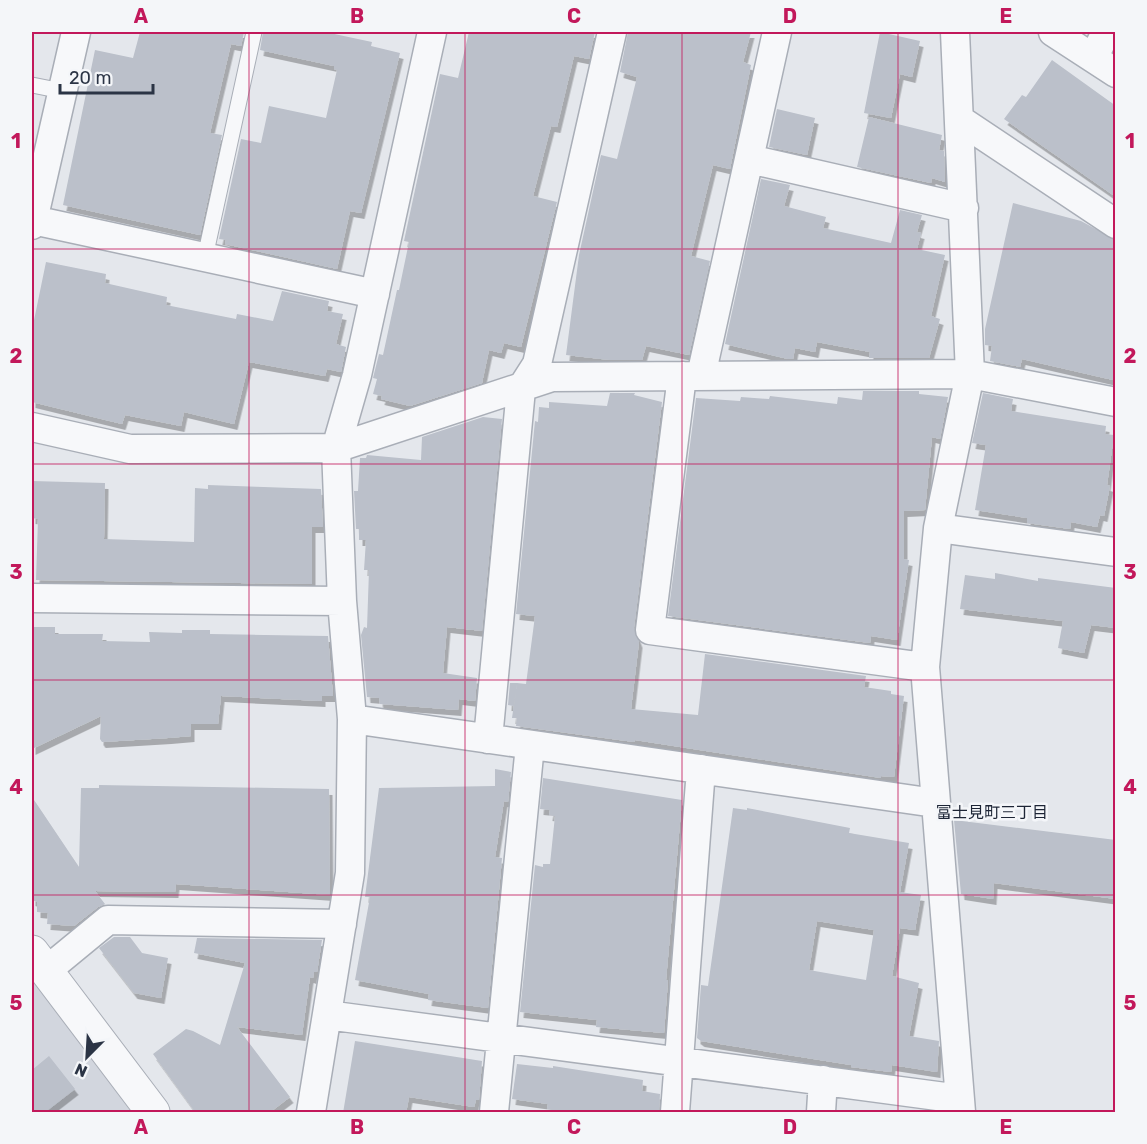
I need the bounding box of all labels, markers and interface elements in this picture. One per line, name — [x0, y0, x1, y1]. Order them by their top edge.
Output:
text: A — [134, 4, 149, 28]
text: B — [350, 4, 364, 28]
text: C — [567, 4, 581, 28]
text: D — [783, 4, 797, 28]
text: E — [1000, 4, 1012, 28]
scale bar — [60, 57, 153, 95]
text: 20 m — [69, 67, 111, 89]
text: 1 — [11, 129, 21, 153]
text: 1 — [1125, 129, 1135, 153]
text: 2 — [10, 344, 23, 368]
text: 2 — [1124, 344, 1137, 368]
text: 3 — [9, 560, 23, 584]
text: 3 — [1123, 560, 1137, 584]
text: 4 — [9, 775, 23, 799]
text: 4 — [1123, 775, 1137, 799]
district label: 富士見町三丁目 — [936, 803, 1048, 822]
text: 5 — [10, 991, 23, 1015]
text: 5 — [1124, 991, 1137, 1015]
north arrow — [57, 1027, 117, 1087]
text: N — [72, 1059, 90, 1081]
text: A — [134, 1115, 149, 1139]
text: B — [350, 1115, 364, 1139]
text: C — [567, 1115, 581, 1139]
text: D — [783, 1115, 797, 1139]
text: E — [1000, 1115, 1012, 1139]

